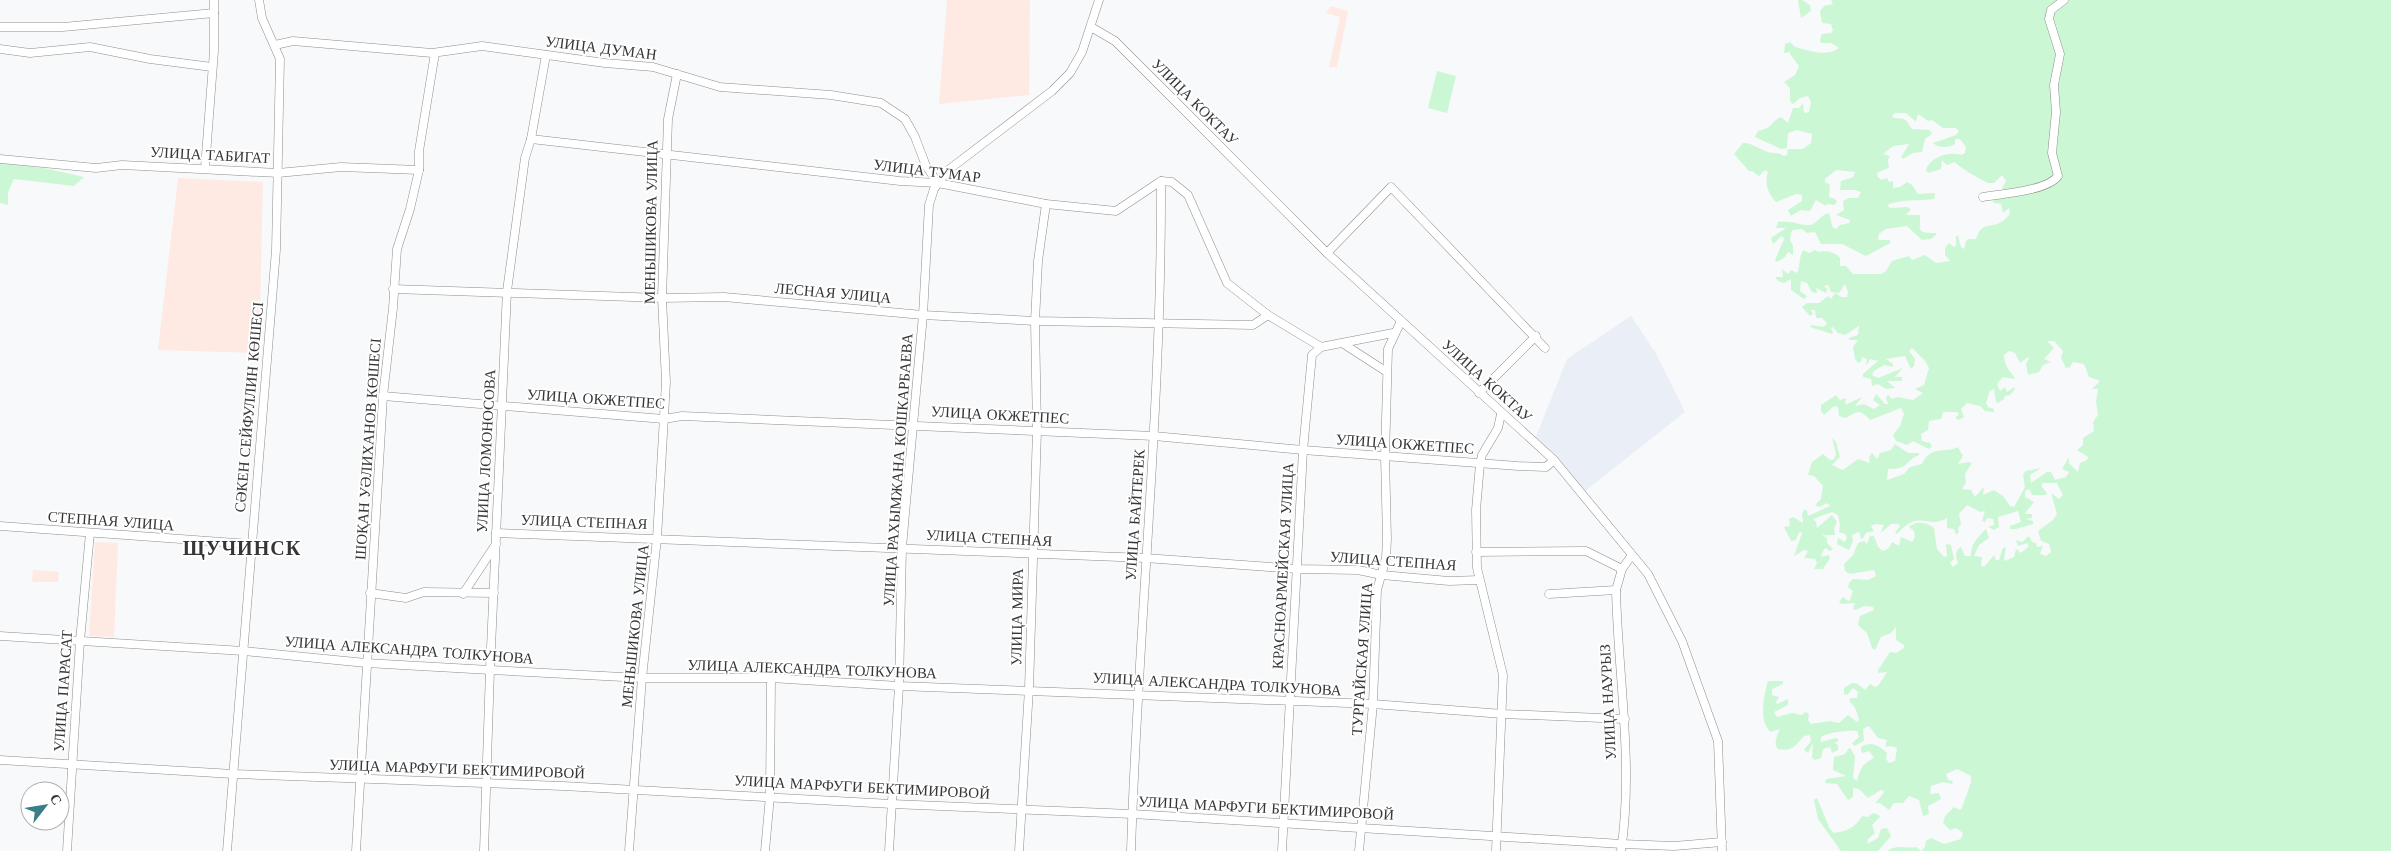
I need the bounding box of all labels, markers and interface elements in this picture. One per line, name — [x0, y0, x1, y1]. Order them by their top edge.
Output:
street label: УЛИЦА ДУМАН — [544, 31, 658, 64]
street label: УЛИЦА КОКТАУ — [1148, 54, 1243, 149]
street label: МЕНЬШИКОВА УЛИЦА — [640, 140, 661, 304]
street label: УЛИЦА ТАБИГАТ — [149, 142, 271, 167]
street label: УЛИЦА ТУМАР — [872, 154, 982, 187]
street label: ЛЕСНАЯ УЛИЦА — [774, 278, 892, 307]
street label: СӘКЕН СЕЙФУЛЛИН КӨШЕСІ — [230, 301, 267, 513]
street label: УЛИЦА РАХЫМЖАНА КОШКАРБАЕВА — [878, 333, 917, 607]
street label: УЛИЦА КОКТАУ — [1438, 335, 1537, 426]
street label: ШОҚАН УӘЛИХАНОВ КӨШЕСІ — [350, 337, 385, 560]
street label: УЛИЦА ЛОМОНОСОВА — [472, 369, 499, 533]
street label: УЛИЦА ОКЖЕТПЕС — [526, 384, 666, 413]
street label: УЛИЦА ОКЖЕТПЕС — [930, 401, 1070, 428]
street label: УЛИЦА ОКЖЕТПЕС — [1335, 429, 1475, 458]
street label: УЛИЦА БАЙТЕРЕК — [1120, 448, 1149, 581]
street label: КРАСНОАРМЕЙСКАЯ УЛИЦА — [1268, 462, 1297, 670]
street label: СТЕПНАЯ УЛИЦА — [47, 507, 175, 534]
street label: УЛИЦА СТЕПНАЯ — [520, 510, 648, 533]
street label: УЛИЦА СТЕПНАЯ — [925, 525, 1053, 550]
district label: ЩУЧИНСК — [183, 536, 301, 560]
street label: МЕНЬШИКОВА УЛИЦА — [616, 543, 653, 709]
street label: УЛИЦА СТЕПНАЯ — [1329, 547, 1457, 574]
street label: УЛИЦА МИРА — [1006, 568, 1027, 666]
street label: ТУРГАЙСКАЯ УЛИЦА — [1347, 582, 1376, 736]
street label: УЛИЦА ПАРАСАТ — [49, 629, 76, 752]
street label: УЛИЦА АЛЕКСАНДРА ТОЛКУНОВА — [284, 631, 534, 668]
street label: УЛИЦА НАУРЫЗ — [1595, 644, 1620, 760]
street label: УЛИЦА АЛЕКСАНДРА ТОЛКУНОВА — [687, 655, 937, 682]
street label: УЛИЦА АЛЕКСАНДРА ТОЛКУНОВА — [1092, 667, 1342, 700]
street label: УЛИЦА МАРФУГИ БЕКТИМИРОВОЙ — [329, 755, 586, 782]
street label: УЛИЦА МАРФУГИ БЕКТИМИРОВОЙ — [734, 770, 991, 803]
north arrow — [20, 781, 70, 831]
text: С — [46, 790, 66, 808]
street label: УЛИЦА МАРФУГИ БЕКТИМИРОВОЙ — [1138, 791, 1395, 824]

